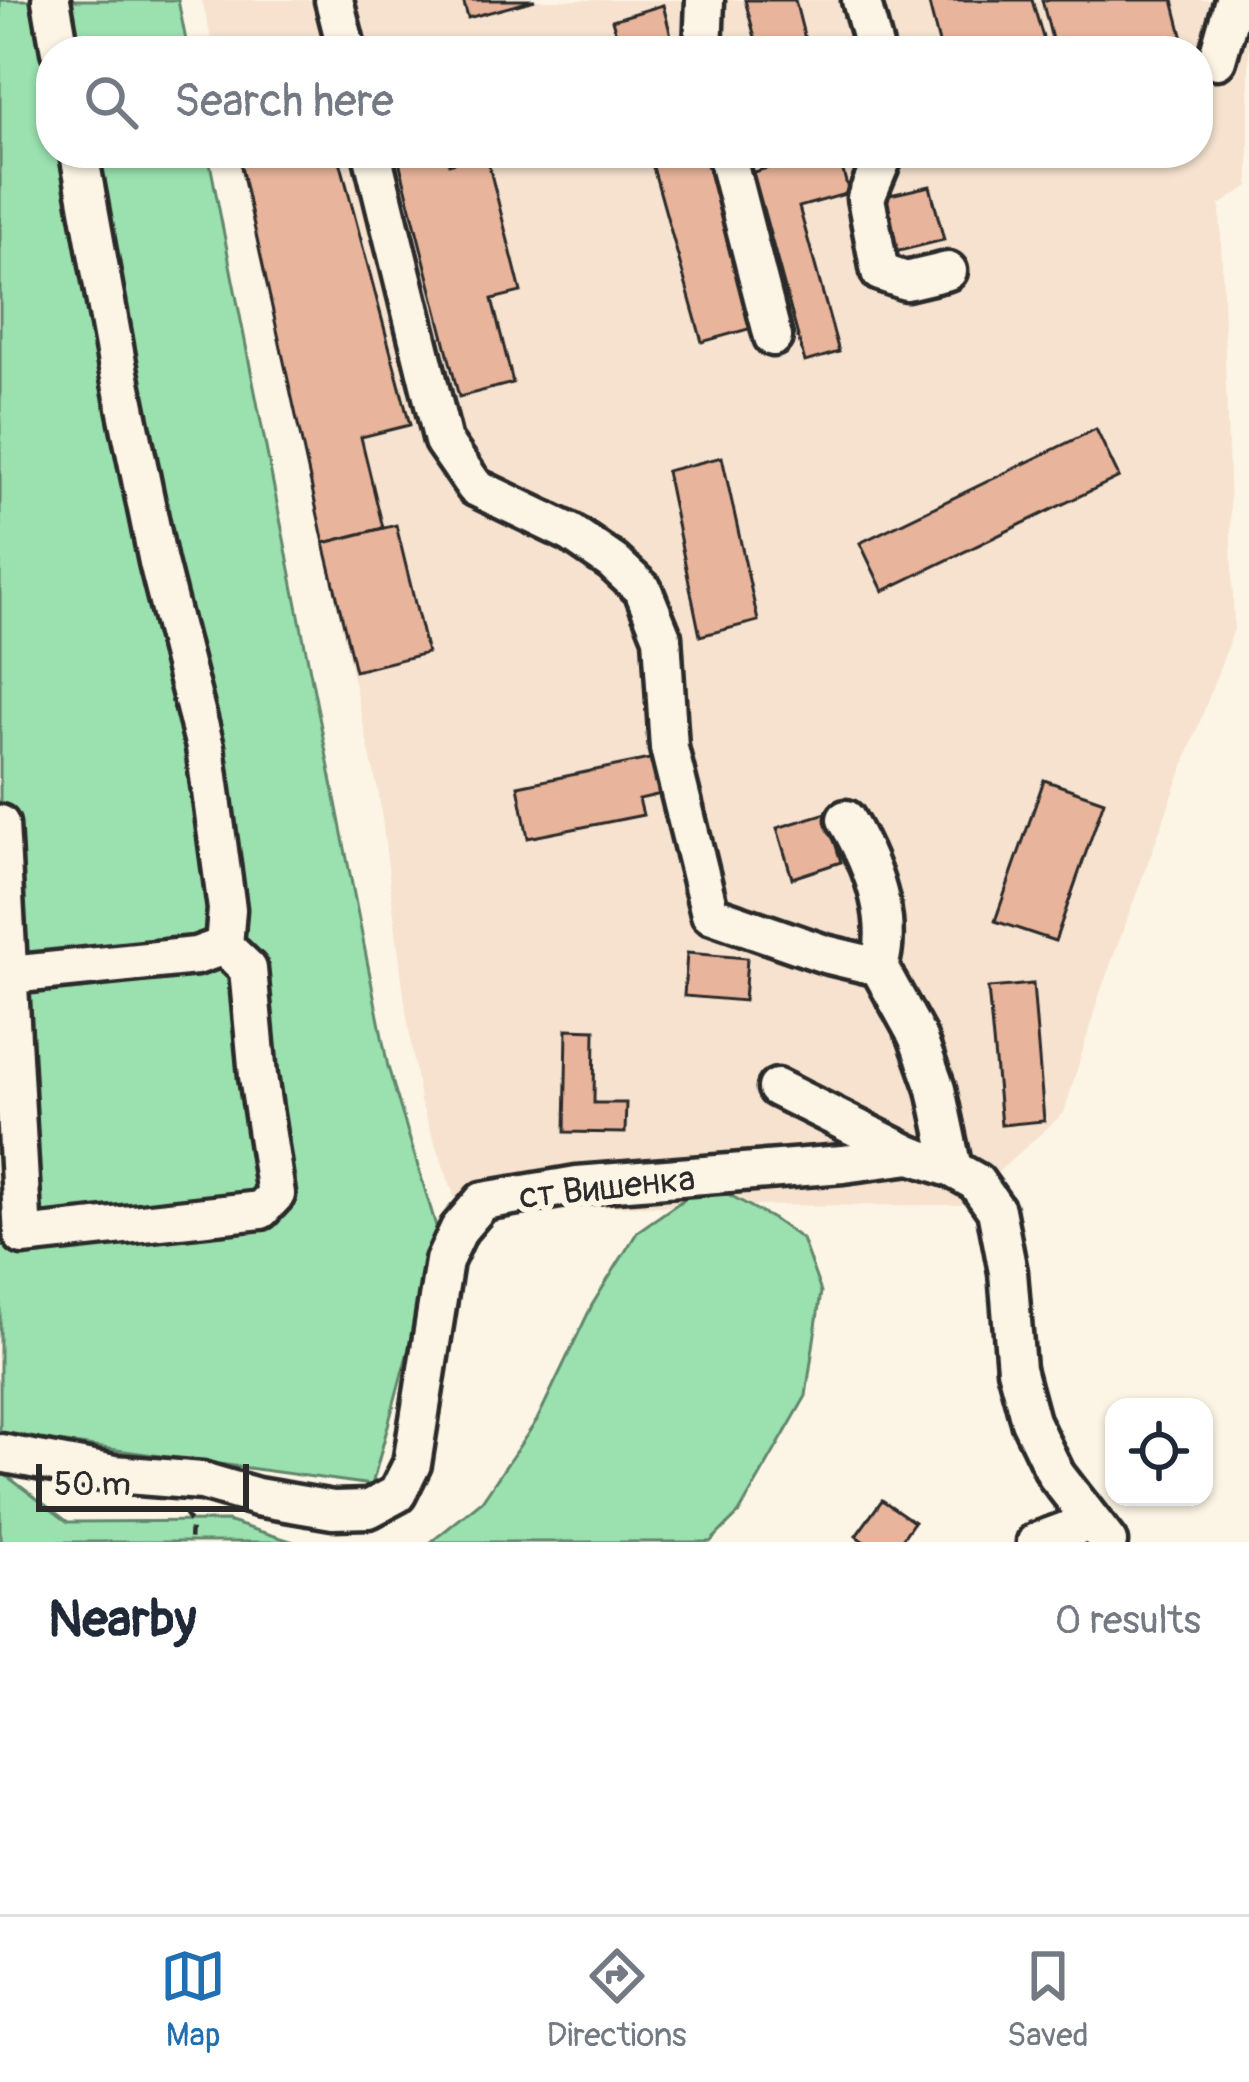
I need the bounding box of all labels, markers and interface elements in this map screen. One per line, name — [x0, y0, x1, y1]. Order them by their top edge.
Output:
search box — [36, 36, 1213, 168]
icon: search — [78, 69, 144, 135]
text: Search here — [174, 74, 394, 130]
street label: ст Вишенка — [517, 1156, 697, 1219]
map controls — [1105, 1398, 1213, 1506]
button: locate — [1105, 1398, 1213, 1506]
scale bar — [36, 1458, 249, 1511]
text: 50 m — [54, 1464, 131, 1505]
text: Nearby — [48, 1588, 196, 1652]
text: 0 results — [1055, 1596, 1201, 1645]
tab: Map — [160, 1943, 226, 2056]
tab: Directions — [547, 1943, 687, 2056]
tab: Saved — [1007, 1943, 1089, 2056]

